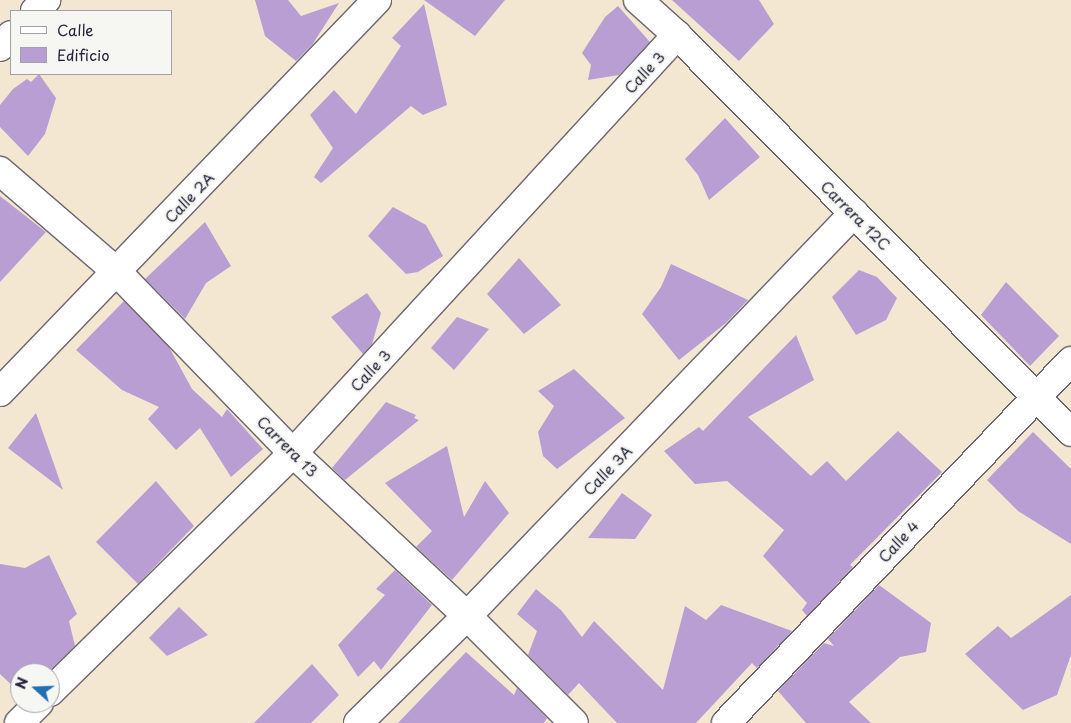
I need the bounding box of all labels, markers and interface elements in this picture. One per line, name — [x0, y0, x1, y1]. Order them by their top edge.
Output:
legend — [10, 10, 172, 75]
text: Calle — [57, 18, 94, 41]
text: Edificio — [57, 43, 110, 66]
street label: Calle 3 — [620, 47, 668, 97]
street label: Calle 2A — [160, 168, 218, 226]
street label: Carrera 12C — [817, 176, 895, 254]
street label: Calle 3 — [346, 345, 394, 395]
street label: Carrera 13 — [254, 412, 322, 480]
street label: Calle 3A — [579, 441, 635, 499]
street label: Calle 4 — [874, 516, 922, 566]
north arrow — [10, 663, 60, 713]
text: N — [10, 674, 33, 692]

